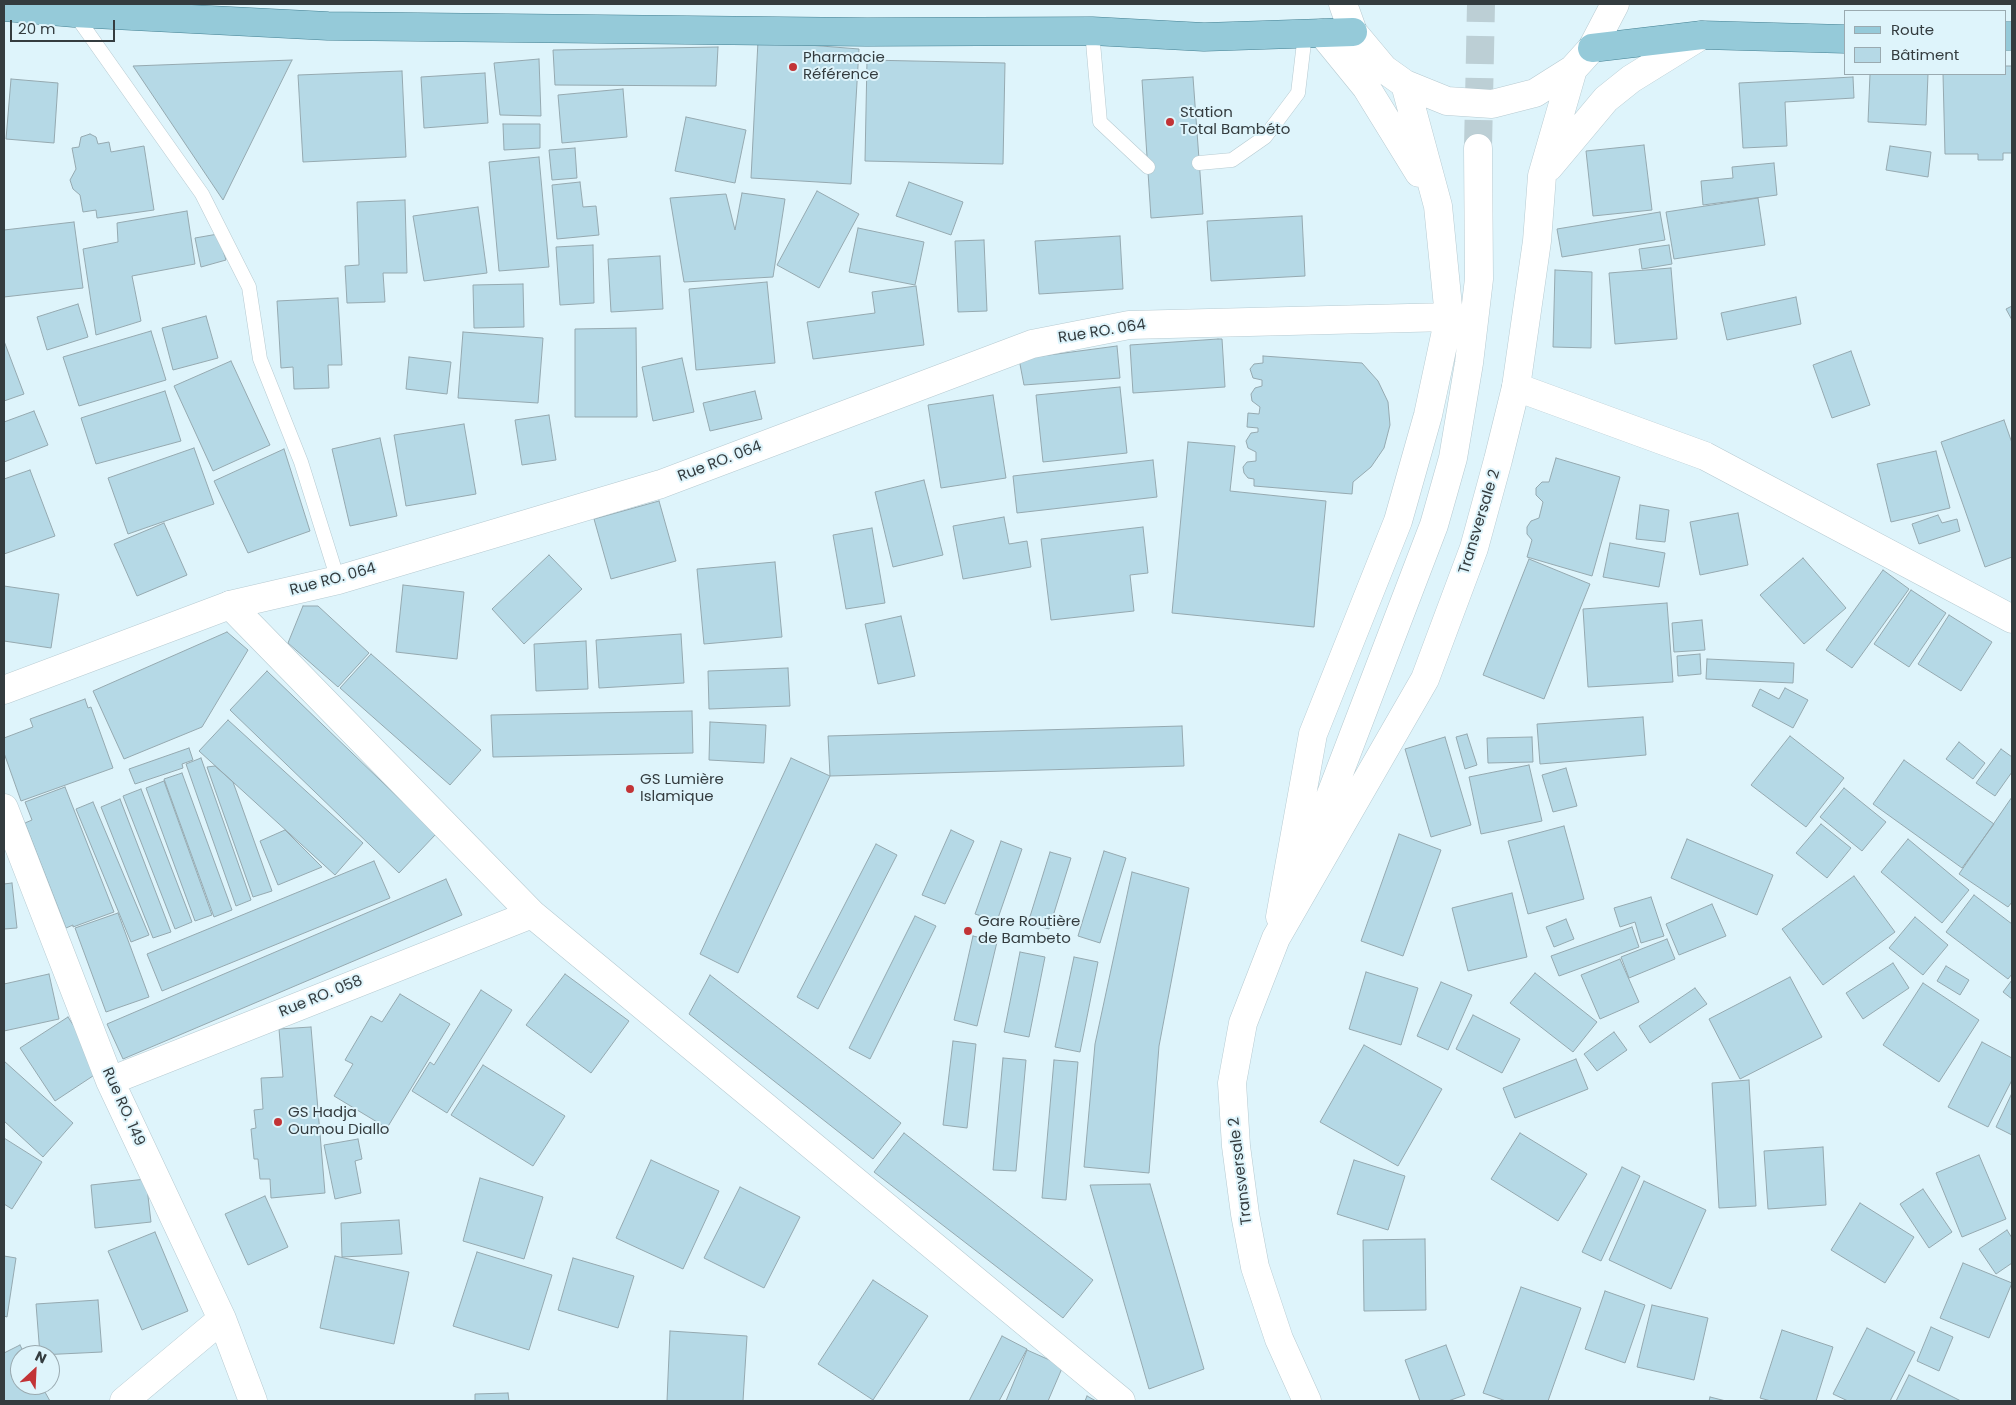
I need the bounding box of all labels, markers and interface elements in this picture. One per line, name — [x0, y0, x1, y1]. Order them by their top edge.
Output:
scale bar — [12, 10, 118, 42]
legend — [1844, 10, 2006, 75]
text: 20 m — [18, 18, 56, 39]
text: Route — [1891, 19, 1934, 40]
text: Bâtiment — [1891, 44, 1959, 65]
place label: Pharmacie Référence — [803, 49, 885, 84]
marker: Pharmacie Référence — [787, 61, 799, 73]
place label: Station Total Bambéto — [1180, 104, 1290, 139]
marker: Station Total Bambéto — [1164, 116, 1176, 128]
street label: Rue RO. 064 — [1057, 316, 1147, 348]
street label: Rue RO. 064 — [675, 438, 765, 486]
street label: Transversale 2 — [1456, 468, 1504, 576]
street label: Rue RO. 064 — [288, 560, 378, 600]
place label: GS Lumière Islamique — [640, 771, 724, 806]
marker: GS Lumière Islamique — [624, 783, 636, 795]
place label: Gare Routière de Bambeto — [978, 913, 1080, 948]
marker: Gare Routière de Bambeto — [962, 925, 974, 937]
street label: Rue RO. 058 — [277, 972, 365, 1022]
street label: Rue RO. 149 — [98, 1065, 148, 1149]
place label: GS Hadja Oumou Diallo — [288, 1104, 389, 1139]
marker: GS Hadja Oumou Diallo — [272, 1116, 284, 1128]
street label: Transversale 2 — [1225, 1116, 1257, 1226]
north arrow — [10, 1345, 60, 1395]
text: N — [32, 1346, 50, 1369]

